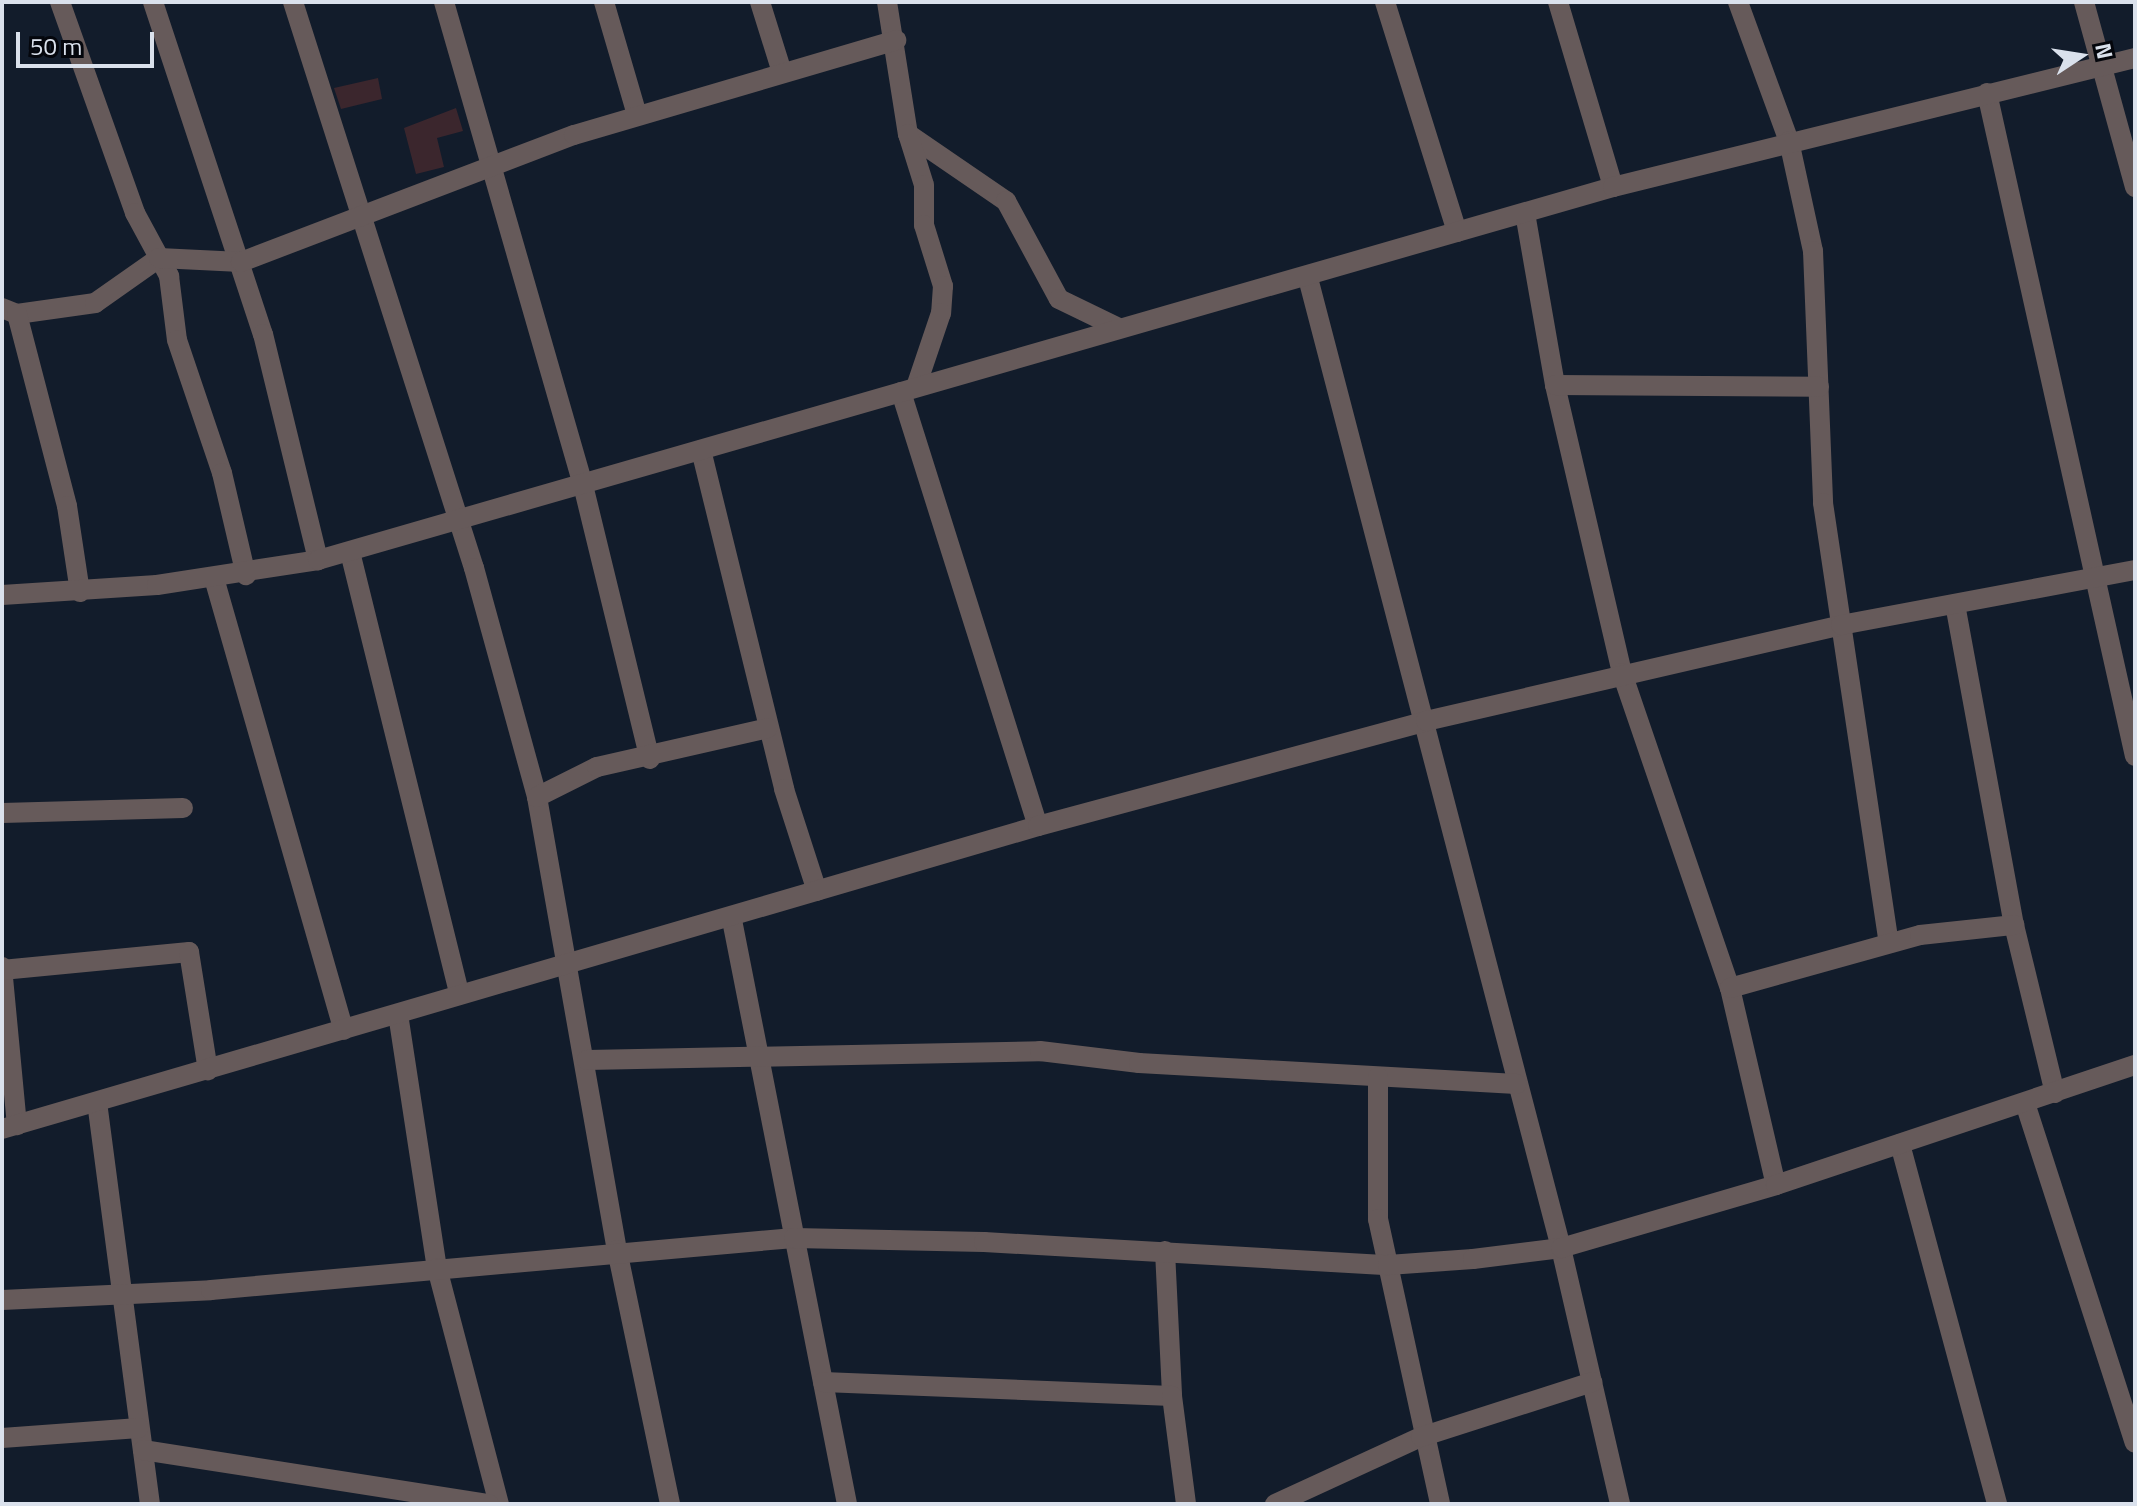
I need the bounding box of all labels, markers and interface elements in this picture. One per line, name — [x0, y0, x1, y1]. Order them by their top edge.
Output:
scale bar — [20, 16, 158, 66]
north arrow — [2041, 16, 2121, 96]
text: 50 m — [30, 28, 82, 64]
text: N — [2086, 40, 2123, 62]

